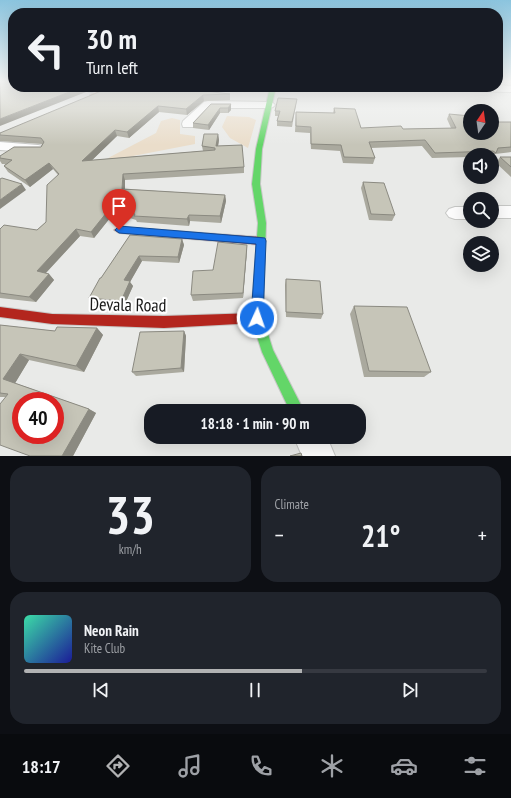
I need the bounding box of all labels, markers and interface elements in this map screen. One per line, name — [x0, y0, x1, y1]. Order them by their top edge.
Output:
text: 30 m — [86, 20, 137, 57]
icon: left — [20, 24, 72, 76]
text: Turn left — [86, 56, 138, 79]
north arrow — [463, 104, 499, 140]
map controls — [463, 104, 499, 272]
button: sound — [463, 148, 499, 184]
pin — [102, 189, 136, 230]
button: search — [463, 192, 499, 228]
icon: arrive — [108, 195, 130, 217]
button: layers — [463, 236, 499, 272]
street label: Devala Road — [89, 292, 167, 317]
position arrow — [236, 297, 278, 339]
speed limit sign: 40 — [12, 392, 64, 444]
text: 18:18 · 1 min · 90 m — [201, 414, 309, 433]
text: 33 — [105, 481, 155, 548]
text: Climate — [275, 496, 309, 513]
text: 21° — [361, 516, 401, 555]
text: − — [275, 521, 284, 549]
text: + — [478, 521, 487, 549]
text: km/h — [119, 541, 142, 558]
text: Neon Rain — [84, 621, 139, 640]
text: Kite Club — [84, 640, 125, 657]
icon: previous — [90, 679, 112, 701]
icon: pause — [244, 679, 266, 701]
icon: next — [399, 679, 421, 701]
icon: directions — [104, 752, 132, 780]
icon: music — [176, 752, 204, 780]
icon: phone — [247, 752, 275, 780]
icon: climate — [318, 752, 346, 780]
icon: car — [390, 752, 418, 780]
icon: filters — [461, 752, 489, 780]
text: 18:17 — [22, 755, 61, 778]

